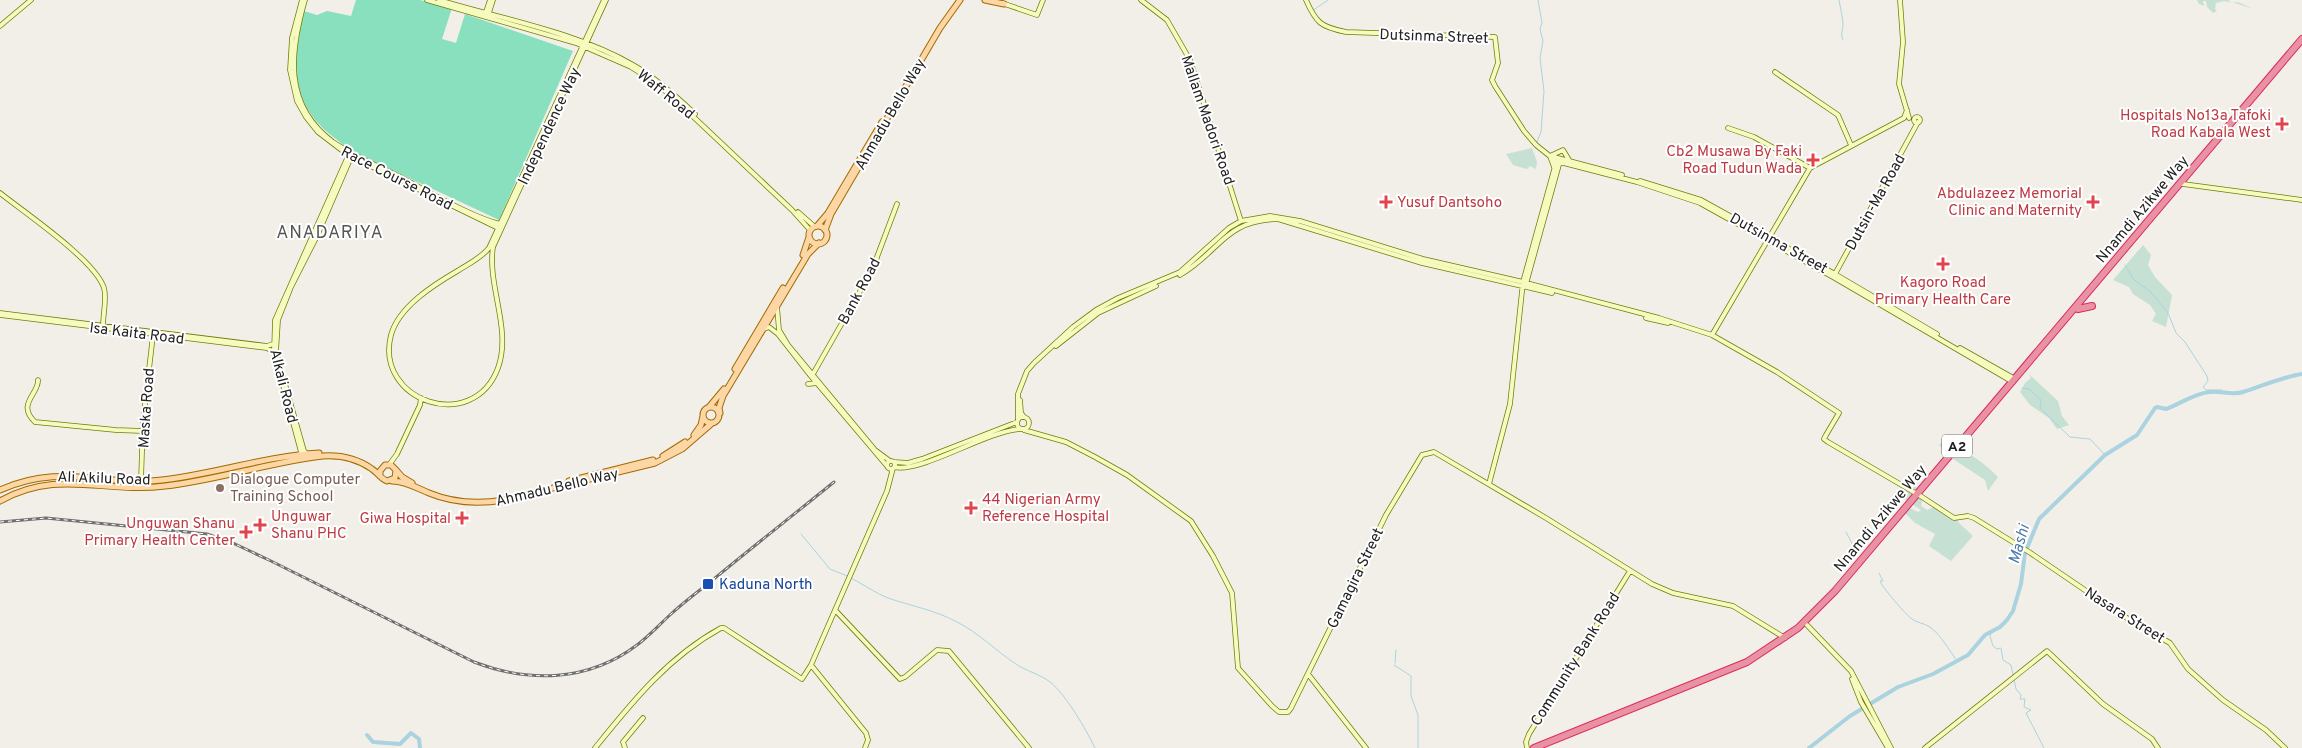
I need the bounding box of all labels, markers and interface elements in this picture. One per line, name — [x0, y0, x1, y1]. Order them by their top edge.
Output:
street label: Dutsinma Street — [1379, 26, 1489, 49]
street label: Mallam Madori Road — [1175, 53, 1238, 188]
street label: Ahmadu Bello Way — [852, 56, 931, 174]
street label: Independence Way — [515, 65, 586, 188]
street label: Waff Road — [632, 66, 698, 124]
place label: Hospitals No13a Tafoki Road Kabala West — [2120, 107, 2271, 143]
marker: Hospitals No13a Tafoki Road Kabala West — [2275, 117, 2289, 131]
street label: Race Course Road — [337, 143, 455, 216]
place label: Cb2 Musawa By Faki Road Tudun Wada — [1666, 143, 1802, 179]
street label: Dutsin-Ma Road — [1842, 151, 1911, 254]
street label: Nnamdi Azikwe Way — [2093, 152, 2194, 268]
marker: Cb2 Musawa By Faki Road Tudun Wada — [1806, 153, 1820, 167]
place label: Abdulazeez Memorial Clinic and Maternity — [1937, 185, 2082, 221]
place label: Yusuf Dantsoho — [1397, 194, 1502, 213]
marker: Yusuf Dantsoho — [1379, 195, 1393, 209]
marker: Abdulazeez Memorial Clinic and Maternity — [2086, 195, 2100, 209]
street label: Dutsinma Street — [1726, 210, 1831, 279]
district label: ANADARIYA — [276, 222, 384, 245]
street label: Bank Road — [835, 255, 886, 328]
marker: Kagoro Road Primary Health Care — [1936, 257, 1950, 271]
place label: Kagoro Road Primary Health Care — [1875, 274, 2011, 310]
street label: Isa Kaita Road — [88, 319, 185, 350]
street label: Alkali Road — [264, 347, 301, 425]
street label: Maska Road — [135, 367, 160, 449]
road number: A2 — [1942, 434, 1972, 458]
street label: Nnamdi Azikwe Way — [1831, 461, 1932, 577]
street label: Ahmadu Bello Way — [494, 465, 621, 512]
street label: Ali Akilu Road — [57, 468, 151, 491]
place label: Dialogue Computer Training School — [230, 471, 361, 507]
marker: Dialogue Computer Training School — [214, 482, 226, 494]
place label: 44 Nigerian Army Reference Hospital — [982, 491, 1109, 527]
marker: 44 Nigerian Army Reference Hospital — [964, 501, 978, 515]
place label: Unguwar Shanu PHC — [271, 508, 347, 544]
place label: Giwa Hospital — [359, 510, 451, 529]
marker: Giwa Hospital — [455, 511, 469, 525]
place label: Unguwan Shanu Primary Health Center — [84, 515, 235, 551]
marker: Unguwar Shanu PHC — [253, 518, 267, 532]
water label: Mashi — [2005, 522, 2035, 567]
marker: Unguwan Shanu Primary Health Center — [239, 525, 253, 539]
street label: Gamagira Street — [1324, 525, 1389, 632]
place label: Kaduna North — [719, 576, 813, 595]
marker: Kaduna North — [701, 577, 715, 591]
street label: Nasara Street — [2080, 584, 2168, 649]
street label: Community Bank Road — [1527, 589, 1625, 730]

